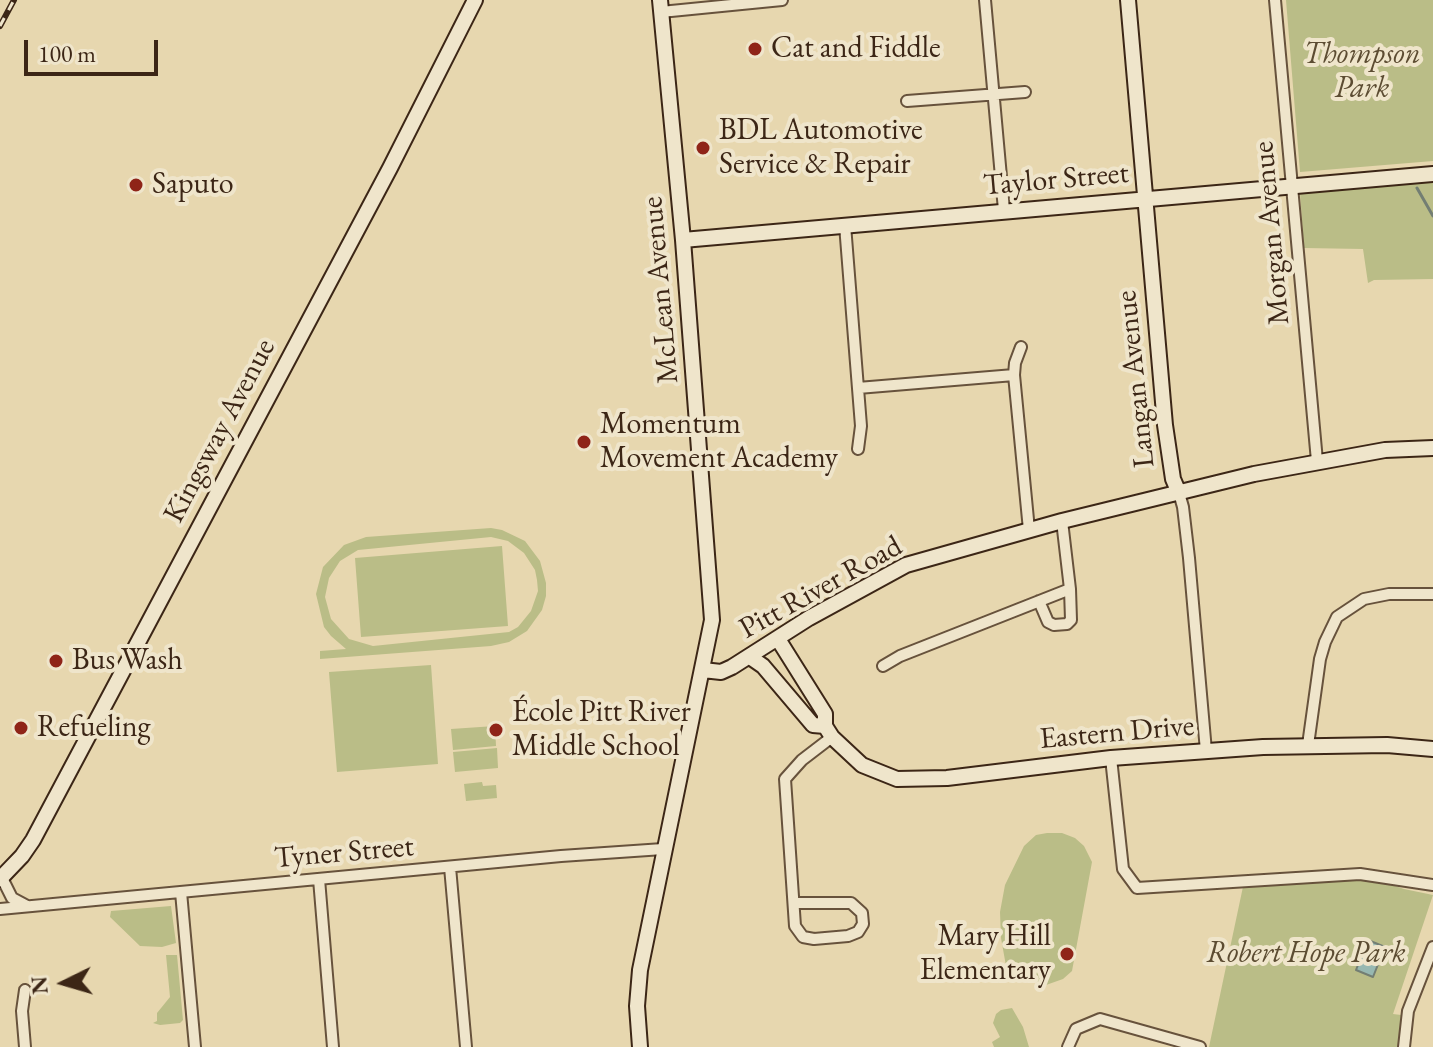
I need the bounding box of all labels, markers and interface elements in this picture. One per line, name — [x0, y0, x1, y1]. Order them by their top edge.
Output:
scale bar — [28, 24, 162, 74]
place label: Cat and Fiddle — [771, 31, 941, 67]
park label: Thompson Park — [1303, 37, 1421, 108]
text: 100 m — [38, 38, 96, 69]
marker: Cat and Fiddle — [746, 40, 764, 58]
place label: BDL Automotive Service & Repair — [719, 113, 923, 184]
marker: BDL Automotive Service & Repair — [694, 139, 712, 157]
street label: Morgan Avenue — [1246, 140, 1298, 326]
street label: Taylor Street — [982, 156, 1130, 204]
place label: Saputo — [152, 167, 234, 203]
marker: Saputo — [127, 176, 145, 194]
street label: McLean Avenue — [635, 195, 687, 385]
street label: Langan Avenue — [1109, 288, 1163, 470]
street label: Kingsway Avenue — [156, 333, 284, 529]
place label: Momentum Movement Academy — [600, 407, 838, 478]
marker: Momentum Movement Academy — [575, 433, 593, 451]
street label: Pitt River Road — [733, 529, 909, 647]
place label: Bus Wash — [72, 643, 183, 679]
marker: Bus Wash — [47, 652, 65, 670]
place label: École Pitt River Middle School — [512, 695, 691, 766]
street label: Eastern Drive — [1038, 708, 1196, 758]
place label: Refueling — [37, 710, 151, 746]
marker: Refueling — [12, 719, 30, 737]
marker: École Pitt River Middle School — [487, 721, 505, 739]
street label: Tyner Street — [273, 829, 415, 877]
place label: Mary Hill Elementary — [920, 919, 1051, 990]
park label: Robert Hope Park — [1206, 936, 1406, 972]
north arrow — [24, 943, 104, 1023]
marker: Mary Hill Elementary — [1058, 945, 1076, 963]
text: N — [24, 975, 55, 995]

